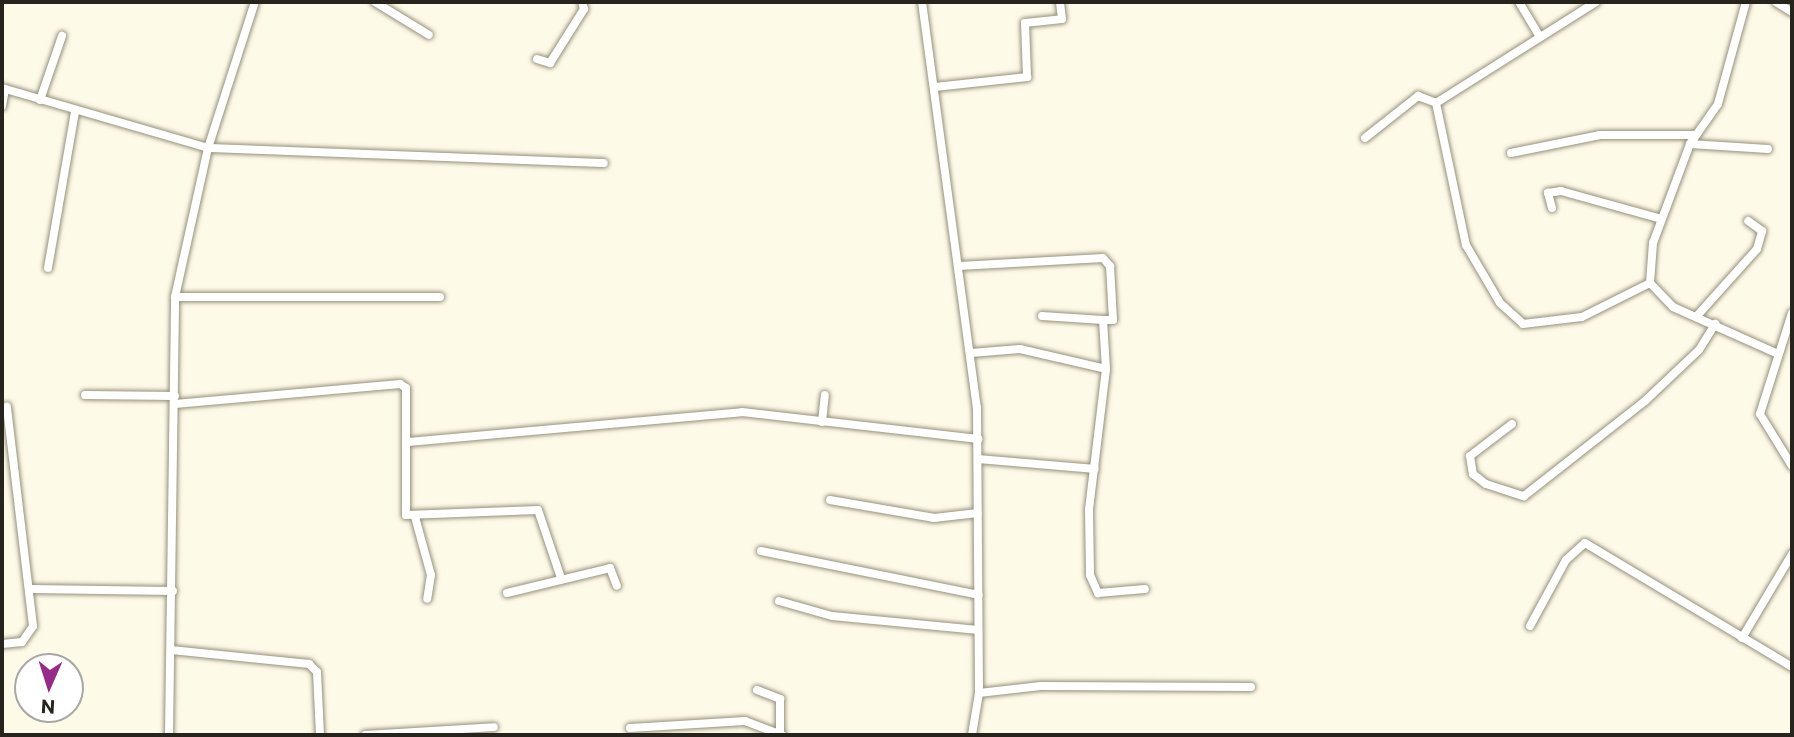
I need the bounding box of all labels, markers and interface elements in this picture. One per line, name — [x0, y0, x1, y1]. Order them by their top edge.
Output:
north arrow — [14, 653, 84, 723]
text: N — [40, 696, 56, 719]

